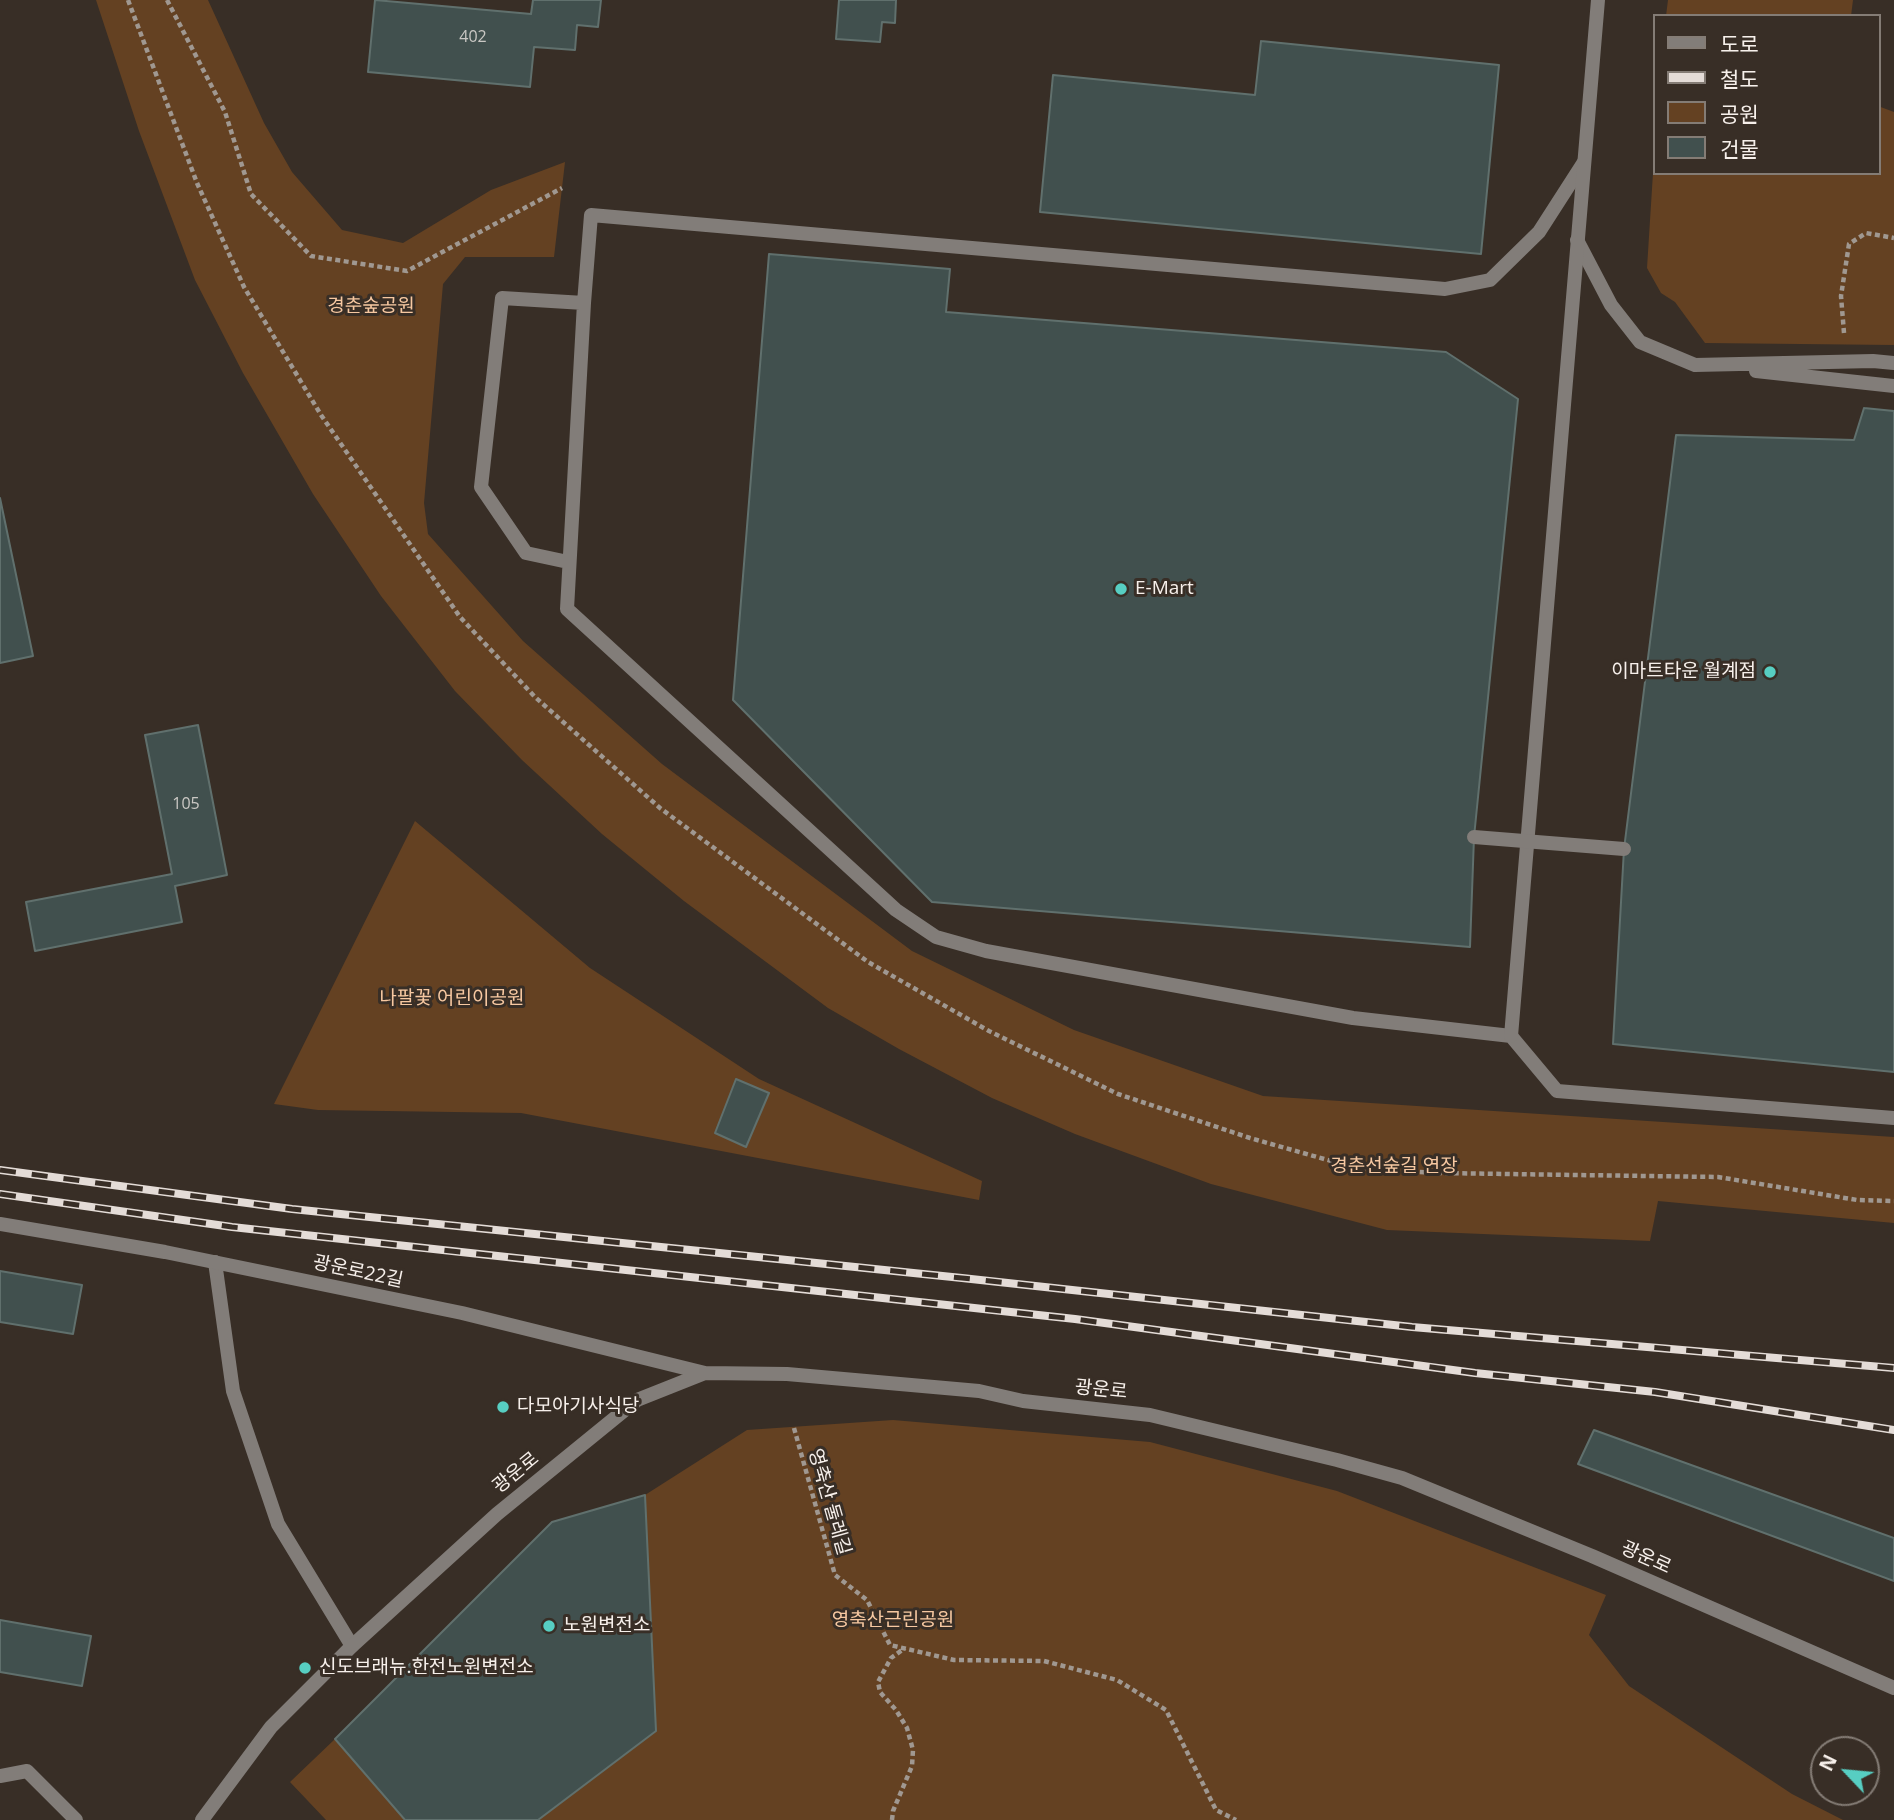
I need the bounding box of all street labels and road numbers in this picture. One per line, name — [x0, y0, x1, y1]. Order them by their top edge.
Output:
street label: 광운로22길 — [311, 1251, 405, 1293]
street label: 광운로 — [1074, 1376, 1128, 1404]
street label: 영축산 둘레길 — [803, 1446, 855, 1558]
street label: 광운로 — [488, 1448, 544, 1498]
street label: 광운로 — [1617, 1537, 1675, 1579]

